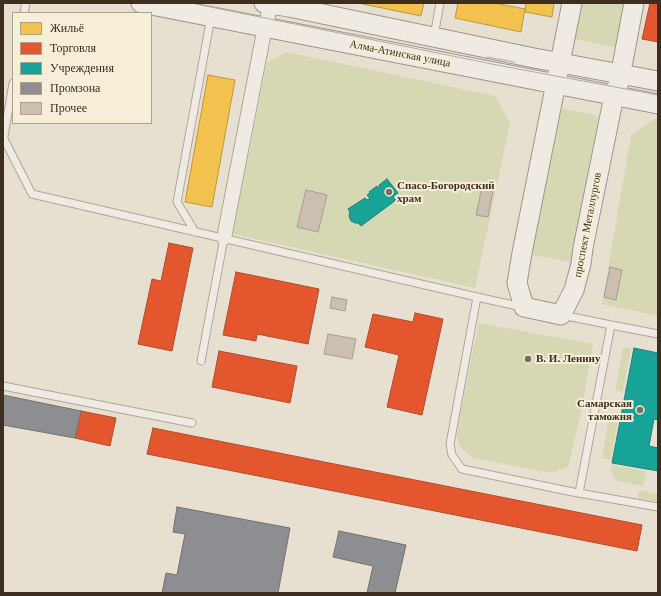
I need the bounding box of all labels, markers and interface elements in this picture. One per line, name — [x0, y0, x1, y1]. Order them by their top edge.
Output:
legend — [12, 12, 152, 124]
text: Жильё — [50, 21, 84, 35]
street label: Алма-Атинская улица — [348, 38, 452, 70]
text: Торговля — [50, 41, 96, 55]
text: Учреждения — [50, 61, 114, 75]
text: Промзона — [50, 81, 100, 95]
text: Прочее — [50, 101, 87, 115]
street label: проспект Металлургов — [571, 171, 605, 279]
place label: Спасо-Богородский храм — [397, 179, 495, 205]
marker: Спасо-Богородский храм — [384, 187, 394, 197]
place label: В. И. Ленину — [536, 352, 600, 366]
marker: В. И. Ленину — [523, 354, 533, 364]
place label: Самарская таможня — [577, 397, 632, 423]
marker: Самарская таможня — [635, 405, 645, 415]

